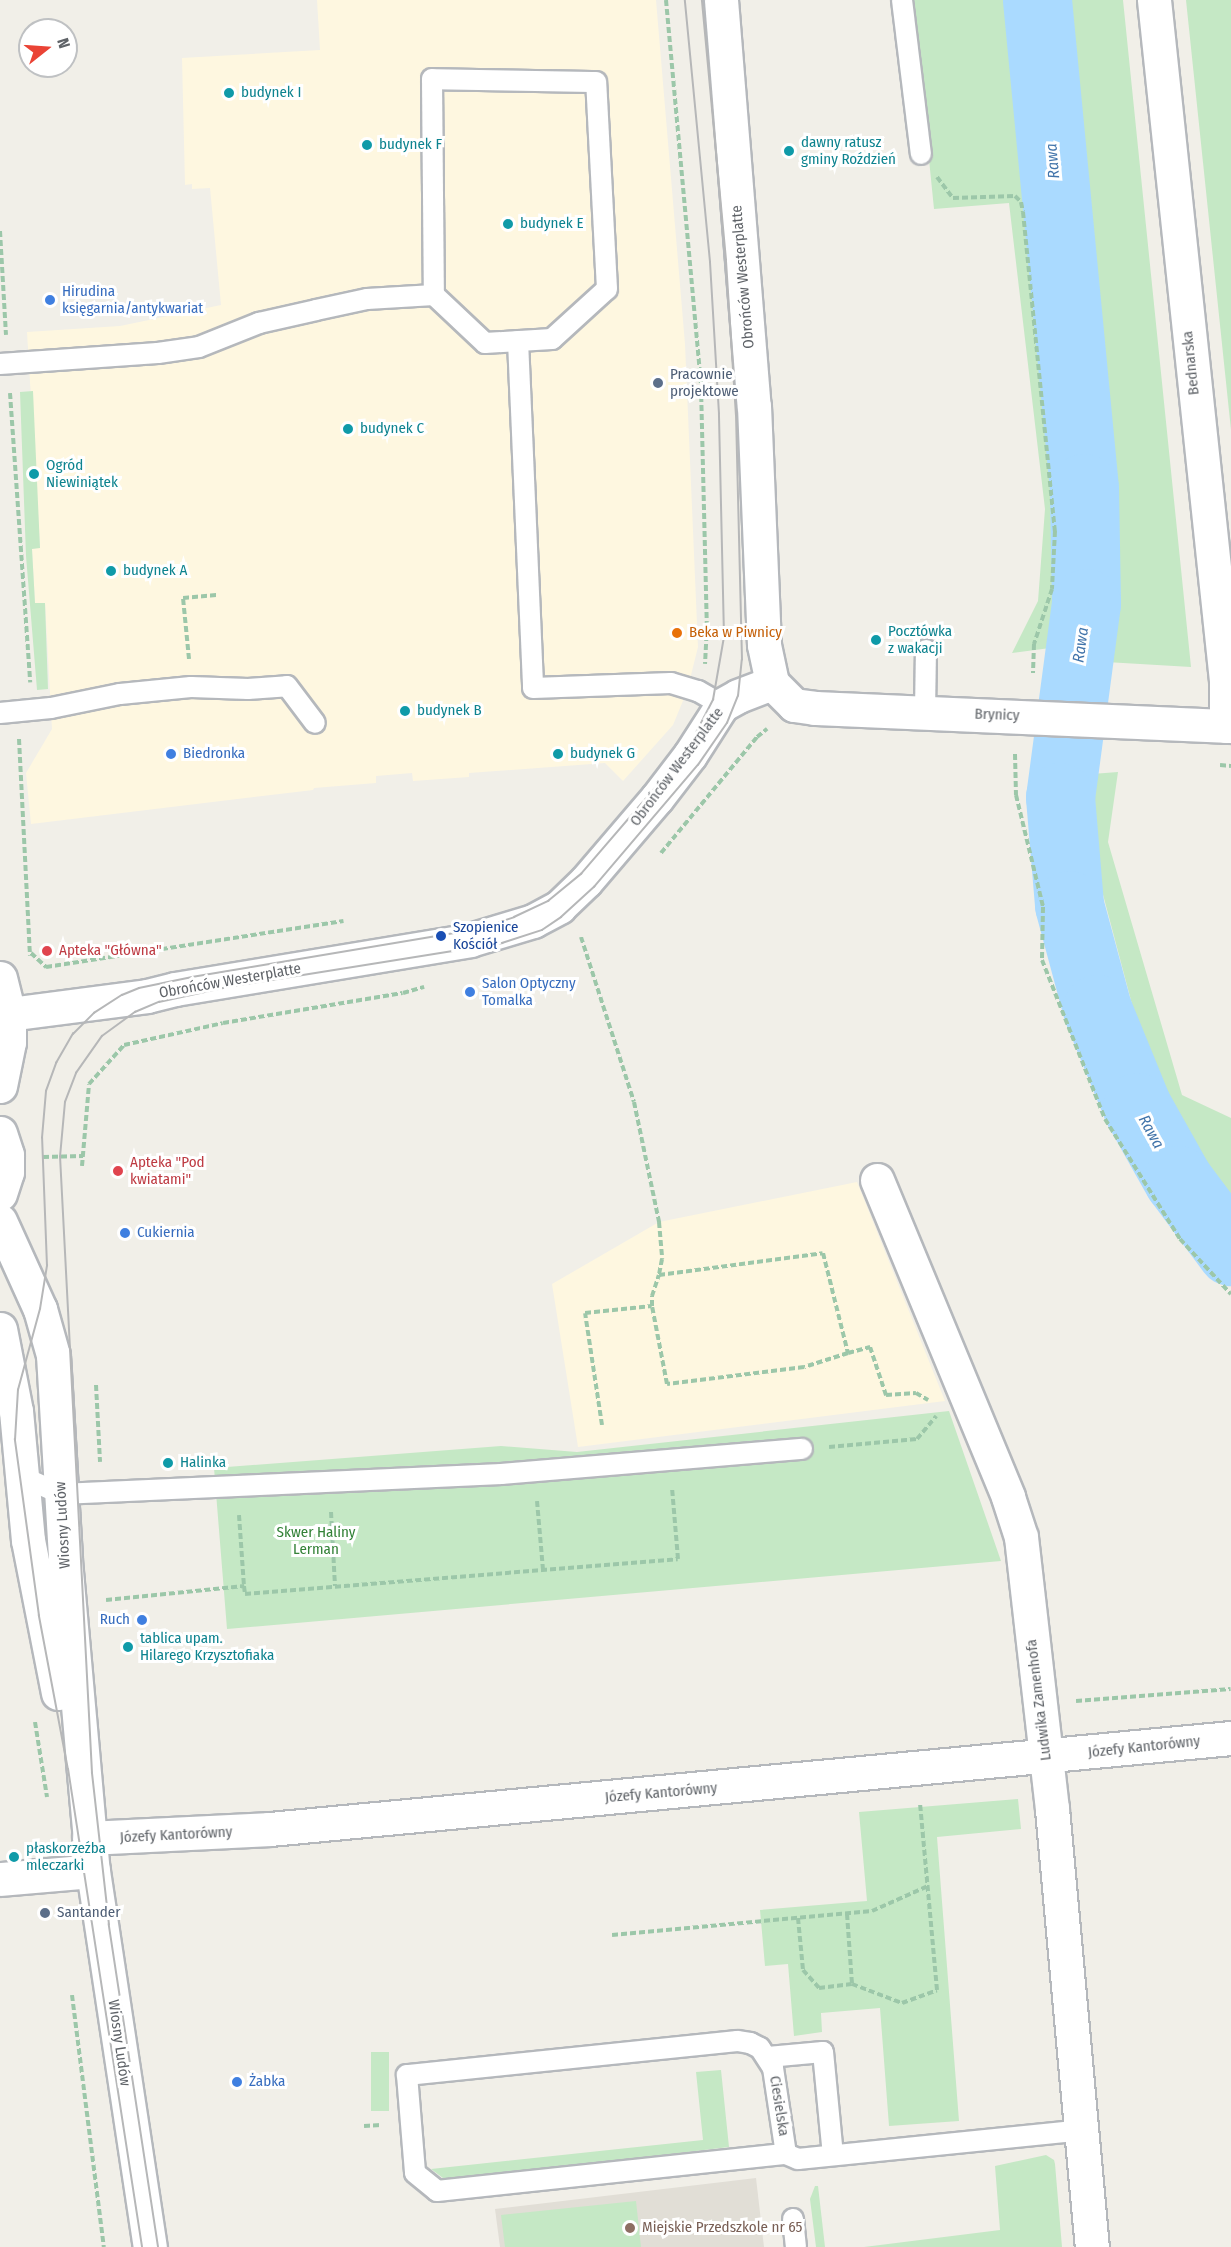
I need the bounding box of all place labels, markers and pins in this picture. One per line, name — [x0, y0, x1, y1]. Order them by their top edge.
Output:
place label: budynek I — [241, 84, 301, 102]
marker: budynek I — [222, 86, 236, 100]
place label: dawny ratusz gminy Roździeń — [801, 133, 896, 168]
place label: budynek F — [379, 136, 442, 154]
marker: budynek F — [360, 138, 374, 152]
marker: dawny ratusz gminy Roździeń — [782, 144, 796, 158]
place label: budynek E — [520, 215, 583, 233]
marker: budynek E — [501, 217, 515, 231]
place label: Hirudina księgarnia/antykwariat — [62, 282, 203, 317]
marker: Hirudina księgarnia/antykwariat — [43, 293, 57, 307]
place label: Pracownie projektowe — [670, 365, 739, 400]
marker: Pracownie projektowe — [651, 376, 665, 390]
place label: budynek C — [360, 420, 424, 438]
marker: budynek C — [341, 422, 355, 436]
place label: Ogród Niewiniątek — [46, 456, 118, 491]
marker: Ogród Niewiniątek — [27, 467, 41, 481]
place label: budynek A — [123, 562, 187, 580]
marker: budynek A — [104, 564, 118, 578]
place label: Pocztówka z wakacji — [888, 622, 952, 657]
place label: Beka w Piwnicy — [689, 624, 782, 642]
marker: Beka w Piwnicy — [670, 626, 684, 640]
marker: Pocztówka z wakacji — [869, 633, 883, 647]
place label: budynek B — [417, 702, 482, 720]
marker: budynek B — [398, 704, 412, 718]
place label: Biedronka — [183, 745, 245, 763]
place label: budynek G — [570, 745, 635, 763]
marker: Biedronka — [164, 747, 178, 761]
marker: budynek G — [551, 747, 565, 761]
place label: Szopienice Kościół — [453, 918, 518, 953]
marker: Szopienice Kościół — [434, 929, 448, 943]
place label: Apteka "Główna" — [59, 942, 162, 960]
marker: Apteka "Główna" — [40, 944, 54, 958]
place label: Salon Optyczny Tomalka — [482, 974, 576, 1009]
marker: Salon Optyczny Tomalka — [463, 985, 477, 999]
place label: Apteka "Pod kwiatami" — [130, 1153, 205, 1188]
marker: Apteka "Pod kwiatami" — [111, 1164, 125, 1178]
place label: Cukiernia — [137, 1224, 195, 1242]
marker: Cukiernia — [118, 1226, 132, 1240]
place label: Halinka — [180, 1454, 226, 1472]
marker: Halinka — [161, 1456, 175, 1470]
place label: Ruch — [100, 1611, 130, 1629]
marker: Ruch — [135, 1613, 149, 1627]
place label: tablica upam. Hilarego Krzysztofiaka — [140, 1629, 274, 1664]
marker: tablica upam. Hilarego Krzysztofiaka — [121, 1640, 135, 1654]
place label: płaskorzeźba mleczarki — [26, 1839, 106, 1874]
marker: płaskorzeźba mleczarki — [7, 1850, 21, 1864]
place label: Santander — [57, 1904, 120, 1922]
marker: Santander — [38, 1906, 52, 1920]
place label: Żabka — [249, 2073, 285, 2091]
marker: Żabka — [230, 2075, 244, 2089]
place label: Miejskie Przedszkole nr 65 — [642, 2219, 802, 2237]
marker: Miejskie Przedszkole nr 65 — [623, 2221, 637, 2235]

